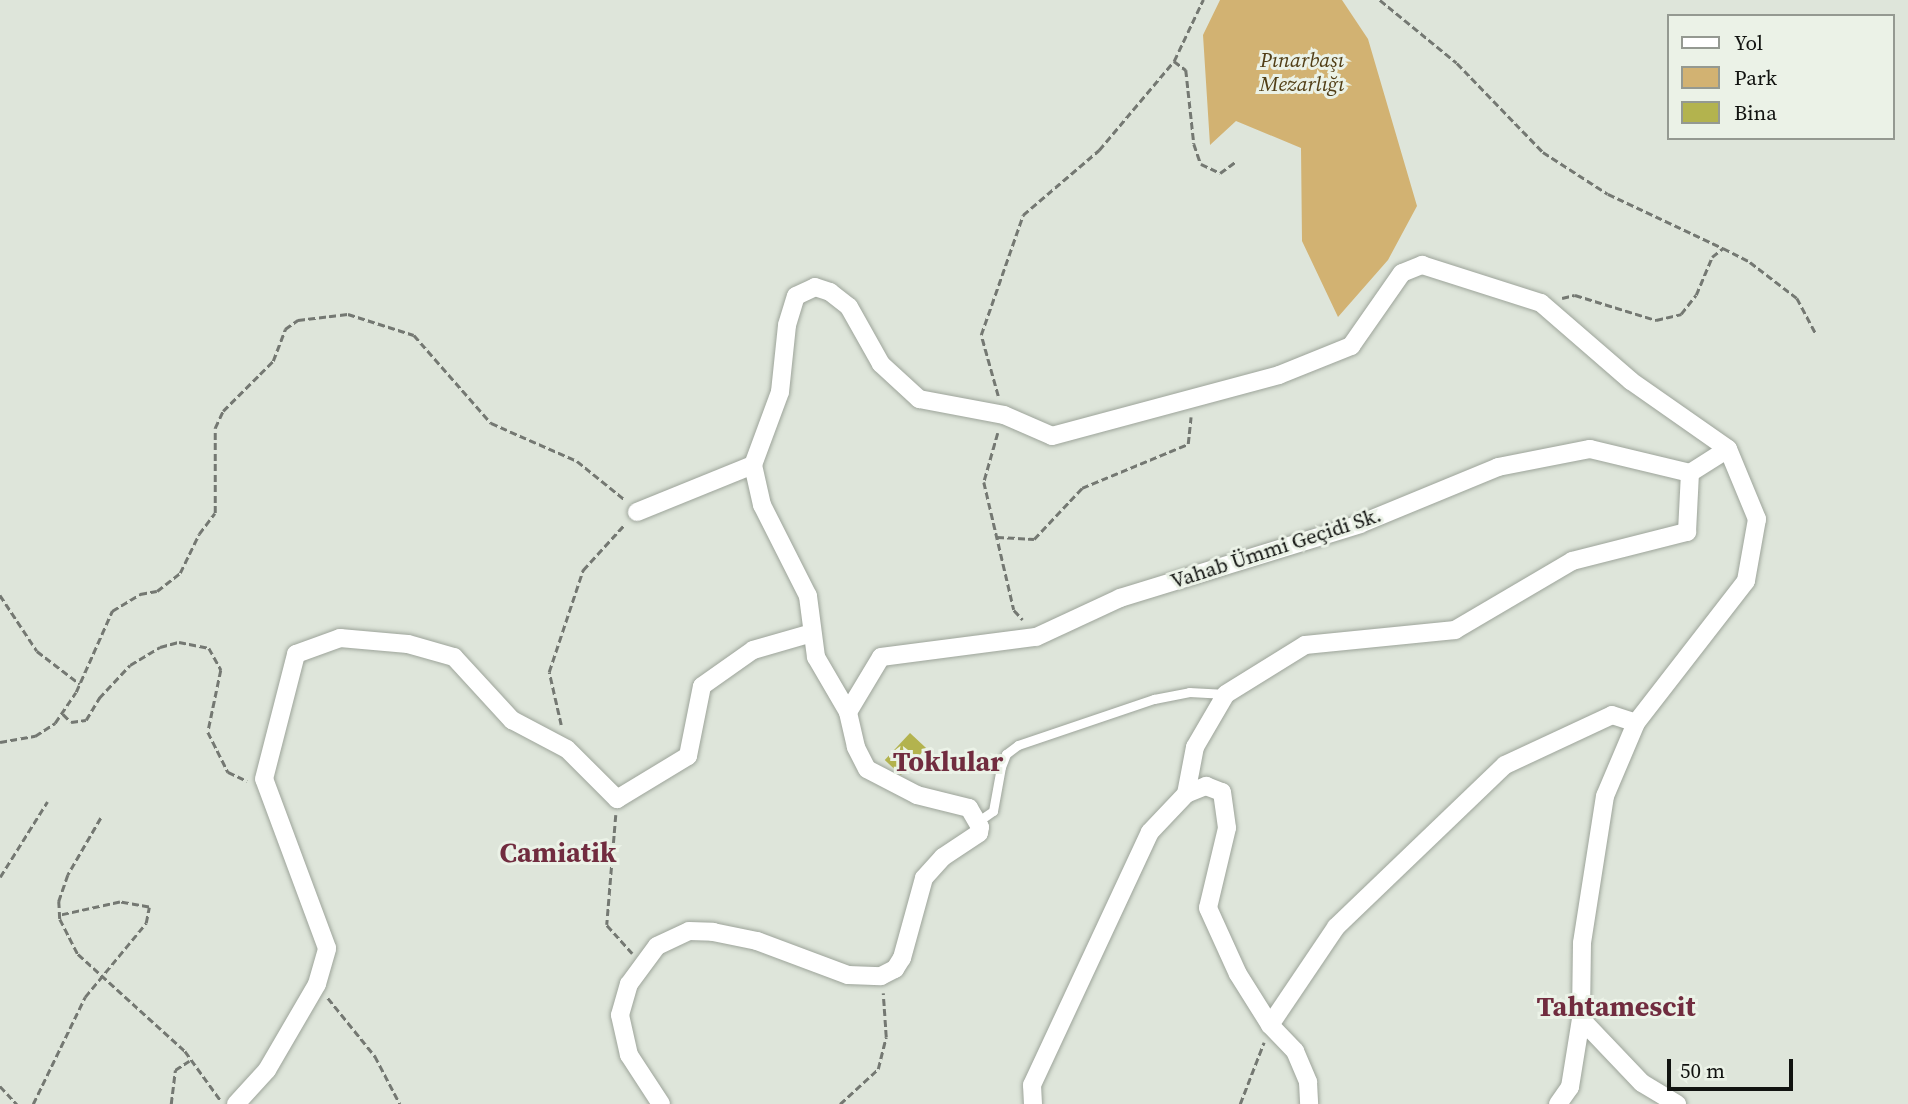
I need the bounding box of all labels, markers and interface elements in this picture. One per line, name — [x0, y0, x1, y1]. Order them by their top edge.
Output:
legend — [1666, 14, 1894, 140]
text: Yol — [1734, 28, 1763, 57]
park label: Pınarbaşı Mezarlığı — [1260, 47, 1344, 97]
text: Park — [1734, 63, 1777, 92]
text: Bina — [1734, 98, 1777, 127]
street label: Vahab Ümmi Geçidi Sk. — [1167, 502, 1385, 594]
district label: Toklular — [893, 744, 1003, 778]
district label: Camiatik — [500, 835, 616, 869]
district label: Tahtamescit — [1537, 989, 1695, 1023]
scale bar — [1670, 1044, 1796, 1088]
text: 50 m — [1680, 1056, 1725, 1085]

